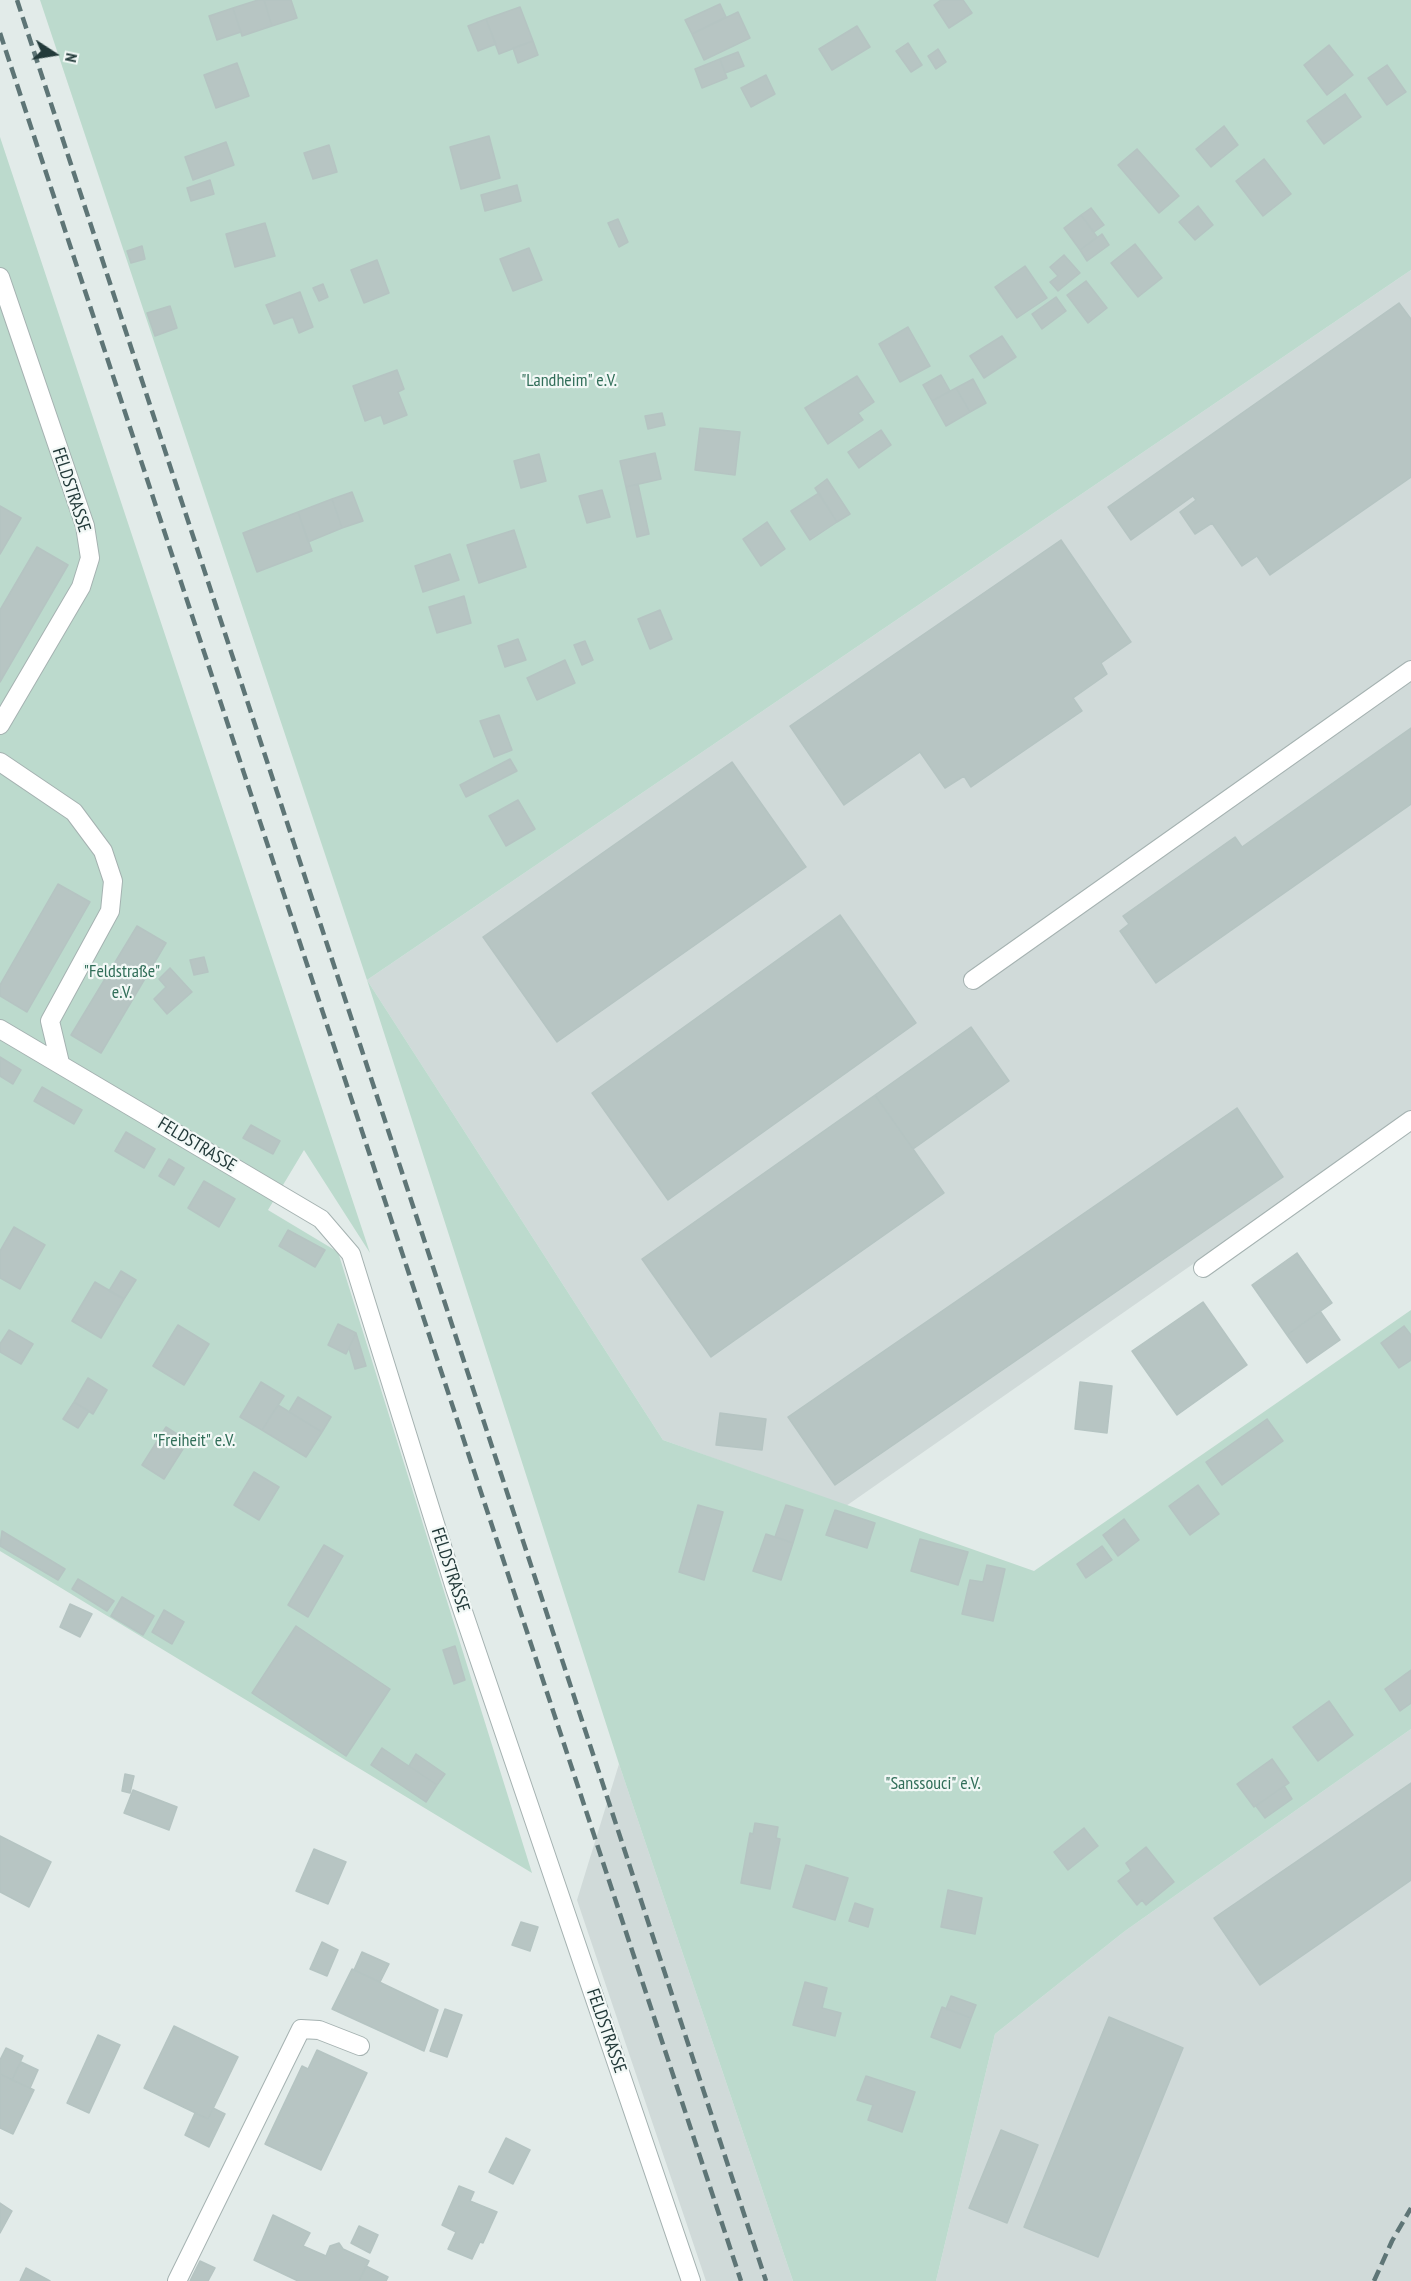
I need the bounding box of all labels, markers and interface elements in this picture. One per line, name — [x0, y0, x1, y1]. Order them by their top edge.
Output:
north arrow — [24, 24, 84, 84]
text: N — [61, 51, 82, 64]
park label: "Landheim" e.V. — [521, 370, 617, 392]
street label: FELDSTRASSE — [47, 445, 95, 535]
park label: "Feldstraße" e.V. — [84, 961, 160, 1004]
street label: FELDSTRASSE — [154, 1113, 240, 1177]
park label: "Freiheit" e.V. — [153, 1430, 235, 1452]
street label: FELDSTRASSE — [426, 1525, 474, 1615]
park label: "Sanssouci" e.V. — [885, 1773, 981, 1795]
street label: FELDSTRASSE — [582, 1986, 630, 2076]

